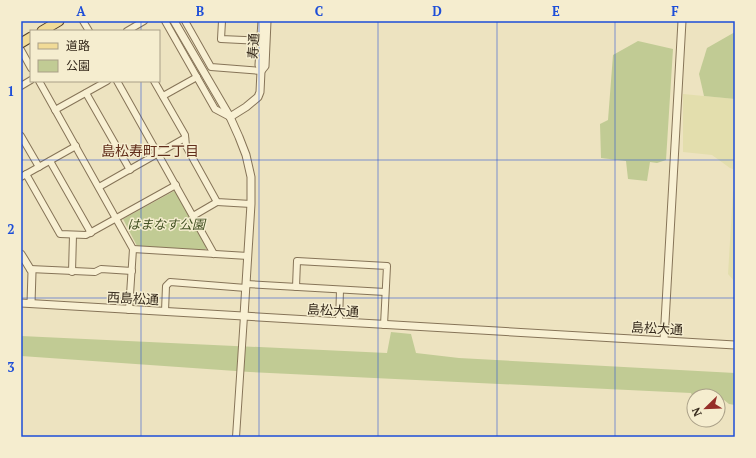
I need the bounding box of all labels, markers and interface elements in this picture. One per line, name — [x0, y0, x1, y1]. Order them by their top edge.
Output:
text: A — [76, 2, 86, 20]
text: B — [196, 2, 204, 20]
text: C — [315, 2, 323, 20]
text: D — [432, 2, 442, 20]
text: E — [552, 2, 560, 20]
text: F — [671, 2, 679, 20]
legend — [30, 30, 160, 82]
street label: 寿通 — [243, 33, 263, 59]
text: 道路 — [66, 38, 90, 53]
text: 公園 — [66, 58, 90, 73]
text: 1 — [7, 82, 15, 100]
district label: 島松寿町二丁目 — [101, 141, 199, 160]
park label: はまなす公園 — [127, 215, 207, 233]
text: 2 — [7, 220, 15, 238]
street label: 西島松通 — [107, 288, 159, 308]
street label: 島松大通 — [307, 300, 359, 320]
street label: 島松大通 — [631, 318, 683, 338]
text: 3 — [7, 358, 15, 376]
north arrow — [686, 388, 726, 428]
text: N — [688, 405, 705, 418]

